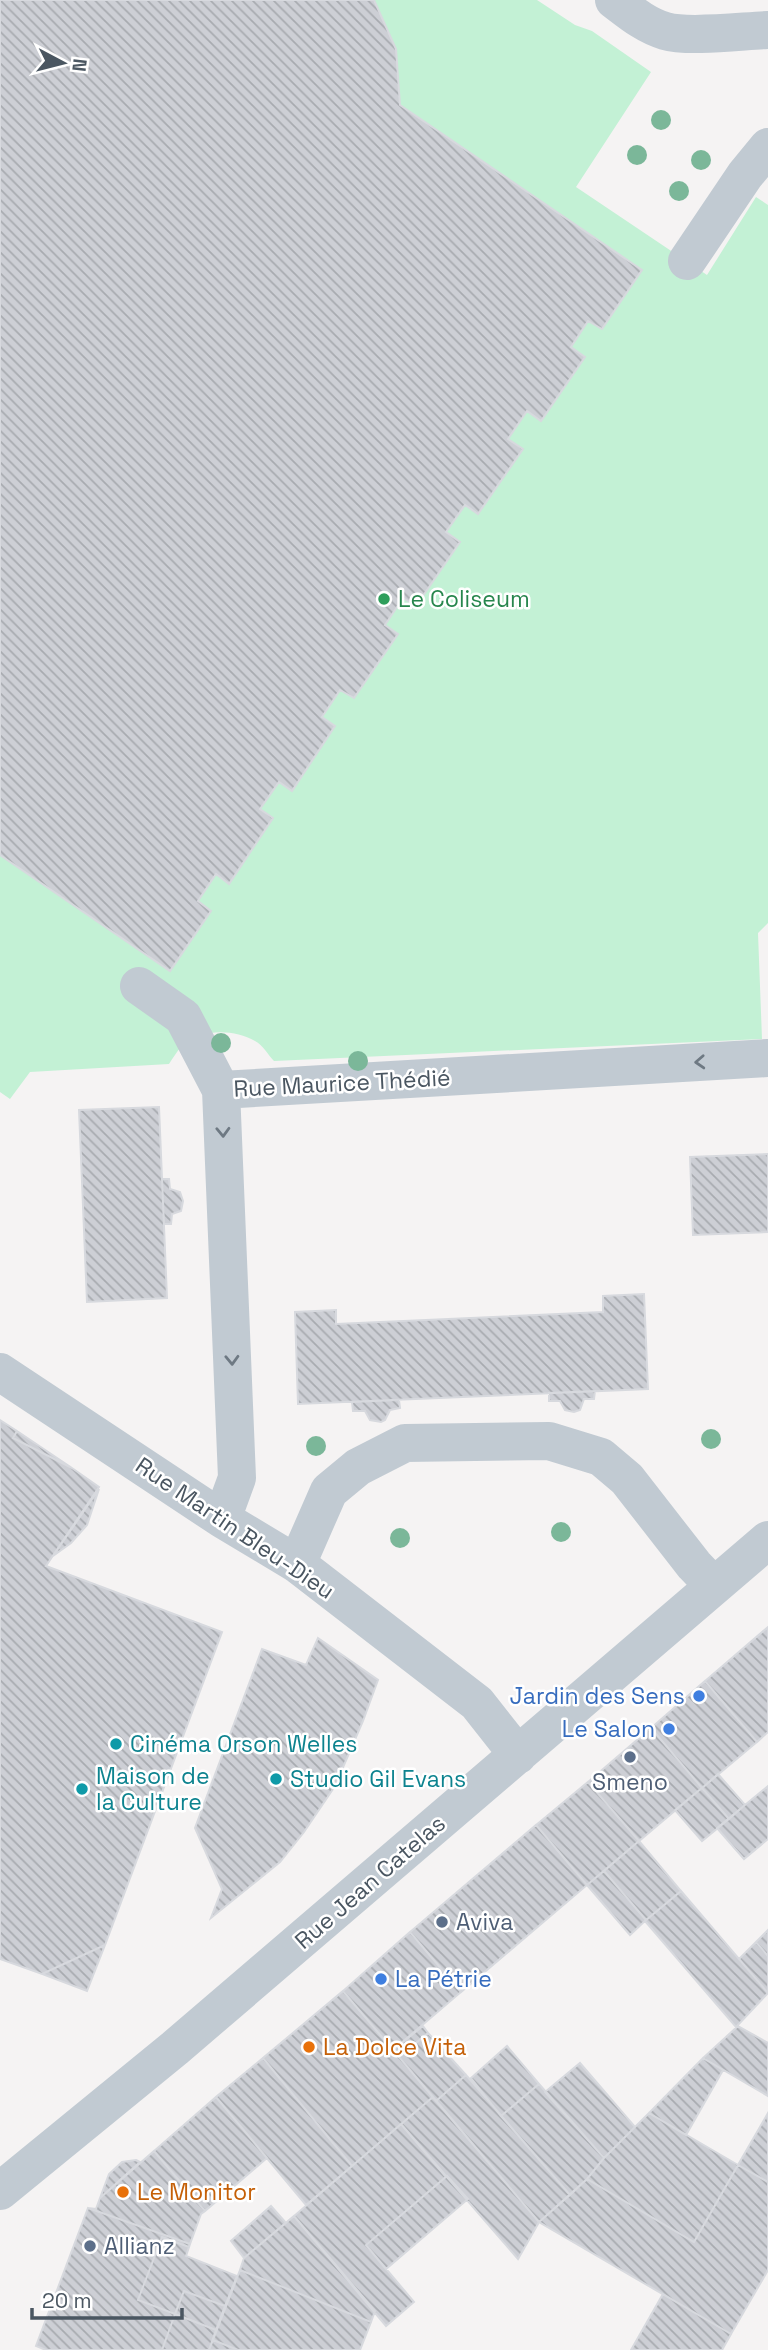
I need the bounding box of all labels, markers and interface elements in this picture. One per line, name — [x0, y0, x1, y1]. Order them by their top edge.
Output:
north arrow — [28, 28, 98, 98]
text: N — [66, 57, 93, 73]
place label: Le Coliseum — [398, 584, 530, 614]
marker: Le Coliseum — [376, 591, 392, 607]
one-way arrow — [694, 1054, 705, 1069]
street label: Rue Maurice Thédié — [233, 1062, 451, 1104]
one-way arrow — [216, 1127, 231, 1138]
one-way arrow — [225, 1354, 240, 1365]
street label: Rue Martin Bleu-Dieu — [130, 1450, 340, 1606]
place label: Jardin des Sens — [510, 1681, 685, 1711]
marker: Jardin des Sens — [691, 1688, 707, 1704]
place label: Le Salon — [562, 1714, 655, 1744]
marker: Le Salon — [661, 1721, 677, 1737]
place label: Cinéma Orson Welles — [130, 1729, 357, 1759]
marker: Cinéma Orson Welles — [108, 1736, 124, 1752]
marker: Smeno — [622, 1749, 638, 1765]
place label: Maison de la Culture — [96, 1761, 210, 1817]
place label: Studio Gil Evans — [290, 1764, 466, 1794]
place label: Smeno — [592, 1767, 668, 1797]
marker: Studio Gil Evans — [268, 1771, 284, 1787]
marker: Maison de la Culture — [74, 1781, 90, 1797]
street label: Rue Jean Catelas — [288, 1808, 452, 1956]
place label: Aviva — [456, 1907, 513, 1937]
marker: Aviva — [434, 1914, 450, 1930]
place label: La Pétrie — [395, 1964, 492, 1994]
marker: La Pétrie — [373, 1971, 389, 1987]
place label: La Dolce Vita — [323, 2032, 466, 2062]
marker: La Dolce Vita — [301, 2039, 317, 2055]
place label: Le Monitor — [137, 2177, 256, 2207]
marker: Le Monitor — [115, 2184, 131, 2200]
place label: Allianz — [104, 2231, 175, 2261]
marker: Allianz — [82, 2238, 98, 2254]
scale bar — [32, 2276, 182, 2320]
text: 20 m — [42, 2287, 92, 2314]

